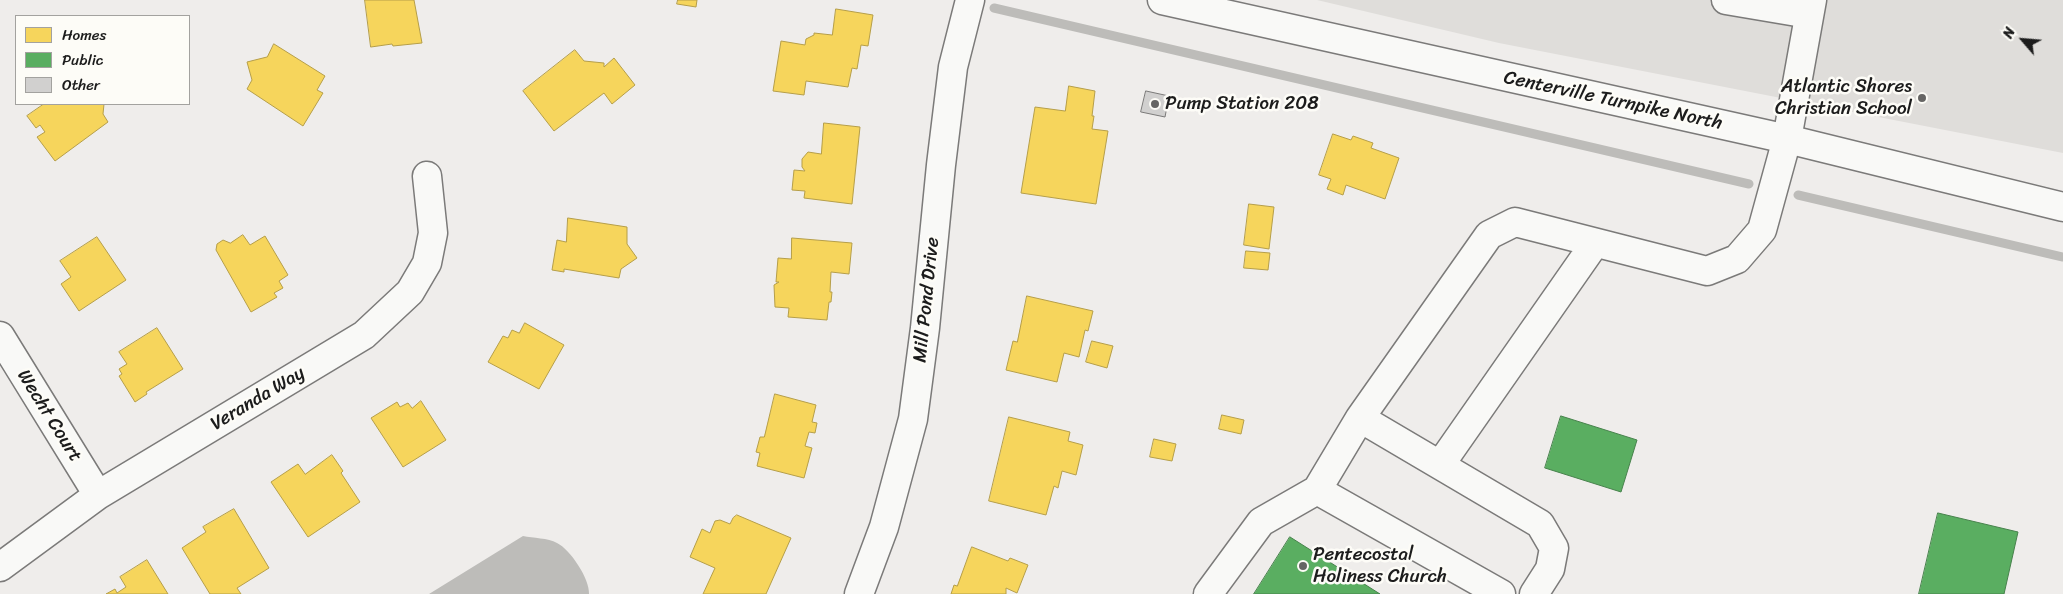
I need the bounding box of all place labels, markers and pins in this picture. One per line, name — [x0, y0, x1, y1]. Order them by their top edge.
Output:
place label: Atlantic Shores Christian School — [1775, 76, 1912, 120]
marker: Atlantic Shores Christian School — [1916, 92, 1928, 104]
place label: Pump Station 208 — [1165, 93, 1319, 115]
marker: Pump Station 208 — [1149, 98, 1161, 110]
place label: Pentecostal Holiness Church — [1313, 544, 1447, 588]
marker: Pentecostal Holiness Church — [1297, 560, 1309, 572]

